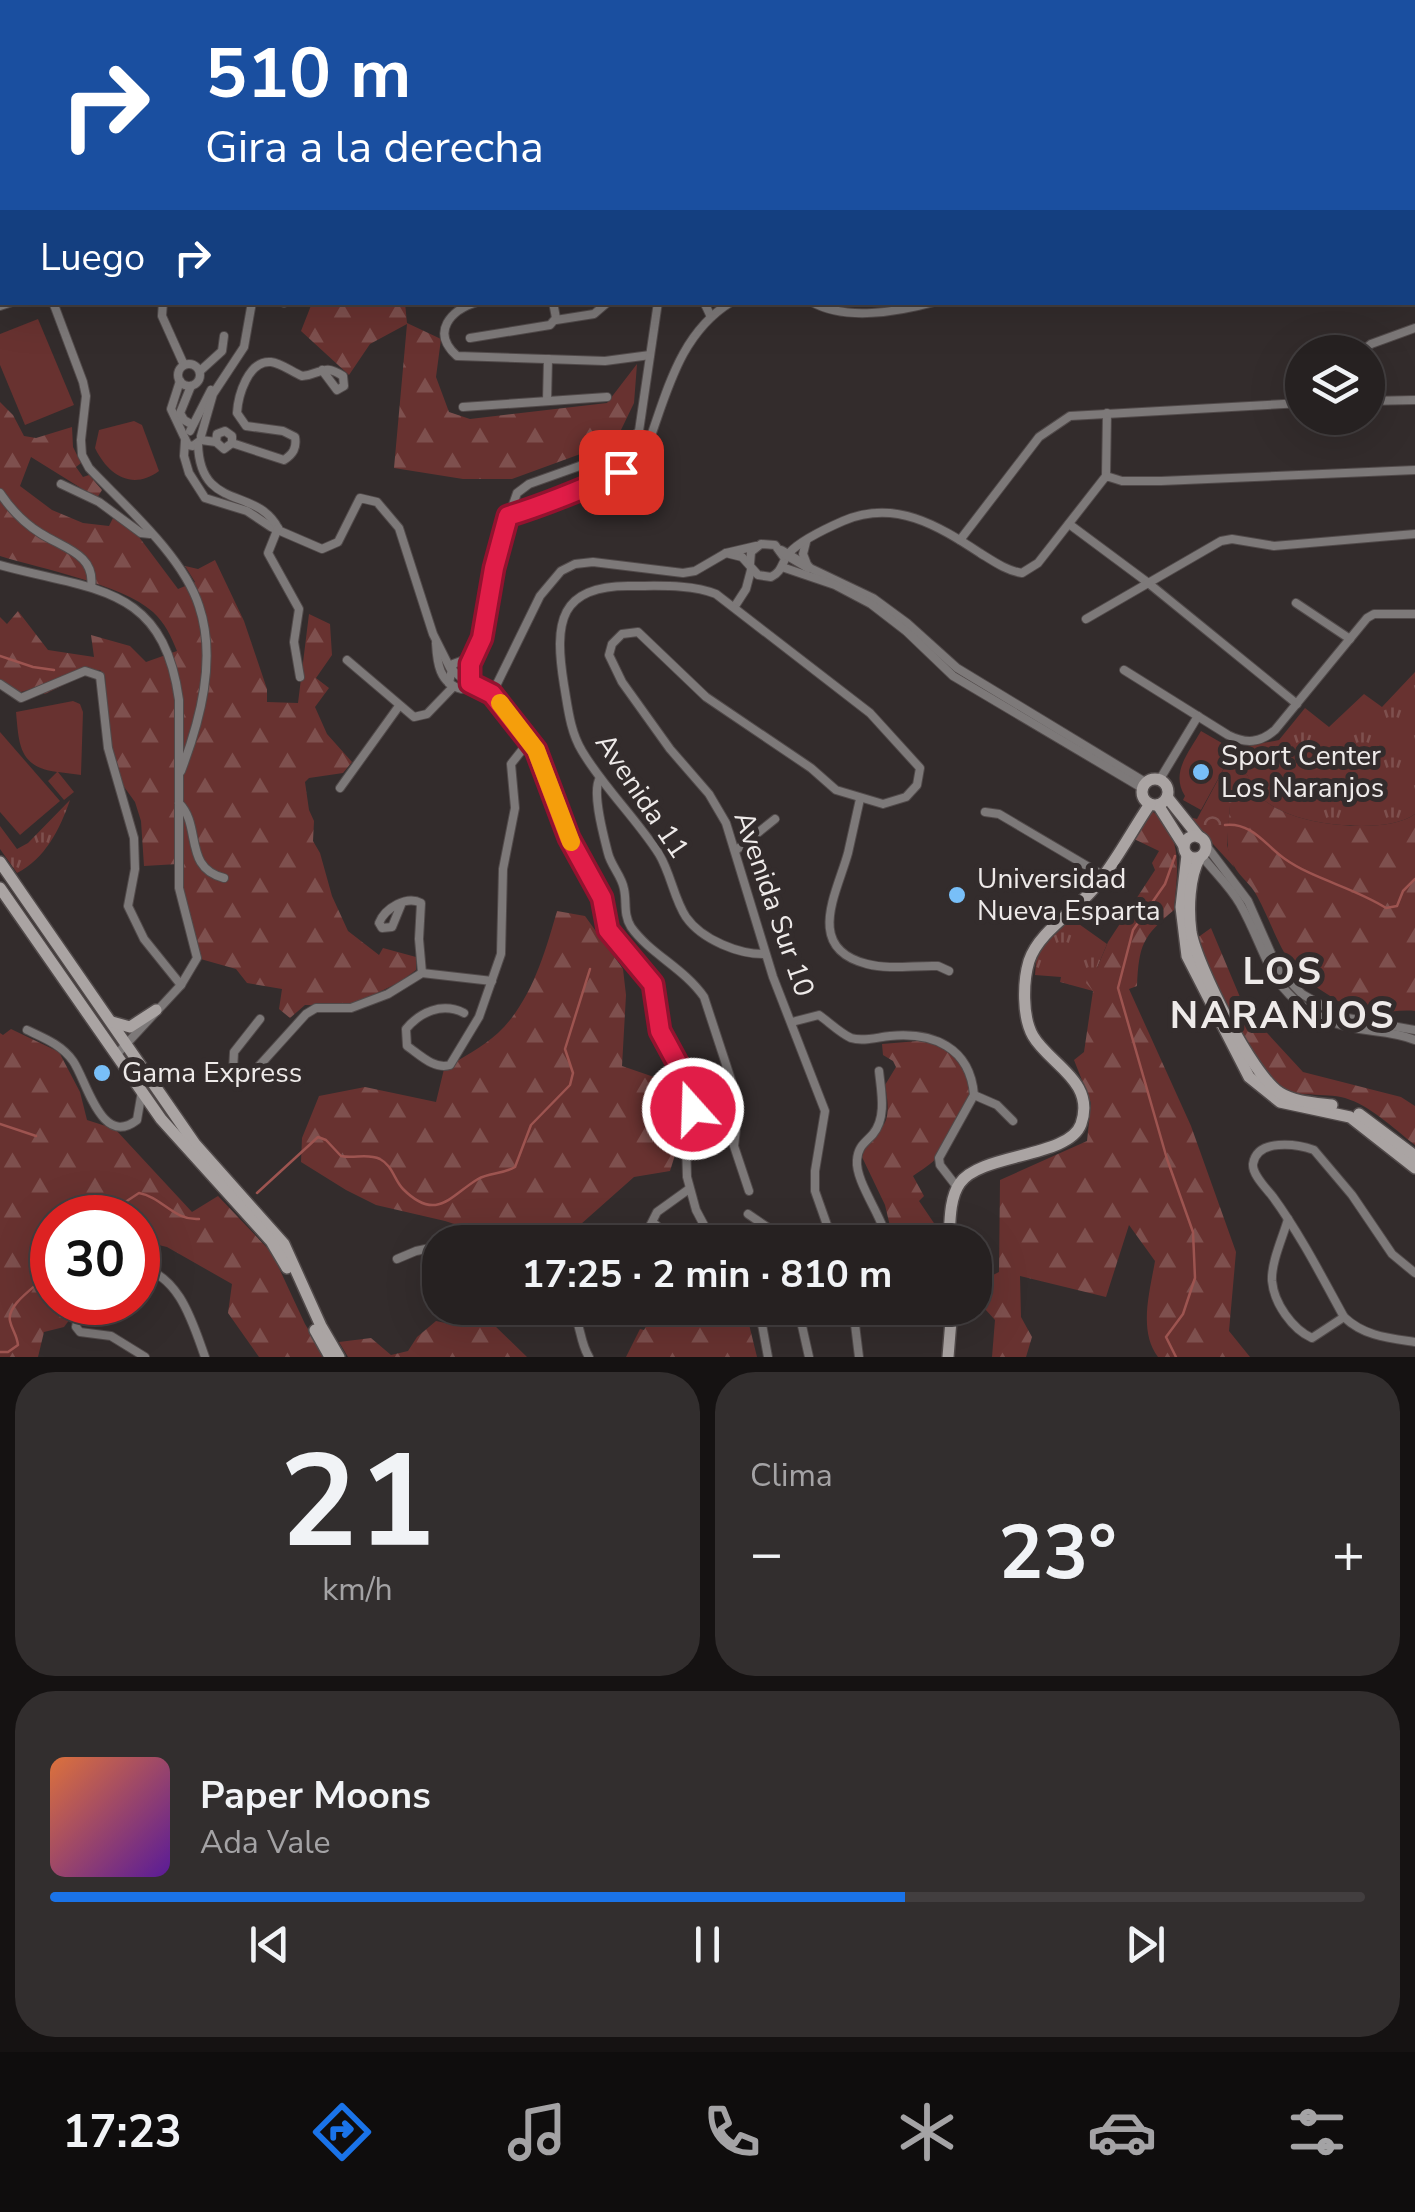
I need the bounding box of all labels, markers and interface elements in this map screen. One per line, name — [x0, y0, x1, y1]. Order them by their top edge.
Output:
text: 510 m — [205, 26, 411, 122]
icon: right — [40, 40, 170, 170]
text: Gira a la derecha — [205, 117, 544, 178]
icon: right — [165, 230, 220, 285]
text: Luego — [40, 232, 145, 283]
map controls — [1285, 335, 1385, 435]
button: layers — [1285, 335, 1385, 435]
pin — [579, 430, 664, 515]
icon: arrive — [594, 445, 649, 500]
street label: Avenida 11 — [586, 726, 698, 866]
place label: Sport Center Los Naranjos — [1221, 737, 1384, 807]
marker: Sport Center Los Naranjos — [1190, 761, 1212, 783]
street label: Avenida Sur 10 — [725, 806, 823, 1002]
place label: Universidad Nueva Esparta — [977, 860, 1160, 930]
marker: Universidad Nueva Esparta — [946, 884, 968, 906]
district label: LOS NARANJOS — [1170, 946, 1396, 1041]
place label: Gama Express — [122, 1054, 302, 1092]
position arrow — [641, 1057, 745, 1161]
marker: Gama Express — [91, 1062, 113, 1084]
speed limit sign: 30 — [30, 1195, 160, 1325]
text: 17:25 · 2 min · 810 m — [522, 1249, 892, 1300]
text: 21 — [279, 1414, 436, 1591]
text: Clima — [750, 1454, 833, 1497]
text: 23° — [998, 1502, 1117, 1604]
text: − — [750, 1516, 783, 1591]
text: + — [1332, 1516, 1365, 1591]
text: km/h — [322, 1568, 393, 1611]
text: Paper Moons — [200, 1770, 431, 1821]
text: Ada Vale — [200, 1821, 331, 1864]
icon: previous — [242, 1917, 297, 1972]
icon: pause — [680, 1917, 735, 1972]
icon: next — [1118, 1917, 1173, 1972]
icon: directions — [307, 2097, 377, 2167]
icon: music — [502, 2097, 572, 2167]
icon: phone — [697, 2097, 767, 2167]
icon: climate — [892, 2097, 962, 2167]
icon: car — [1087, 2097, 1157, 2167]
icon: filters — [1282, 2097, 1352, 2167]
text: 17:23 — [63, 2102, 182, 2163]

